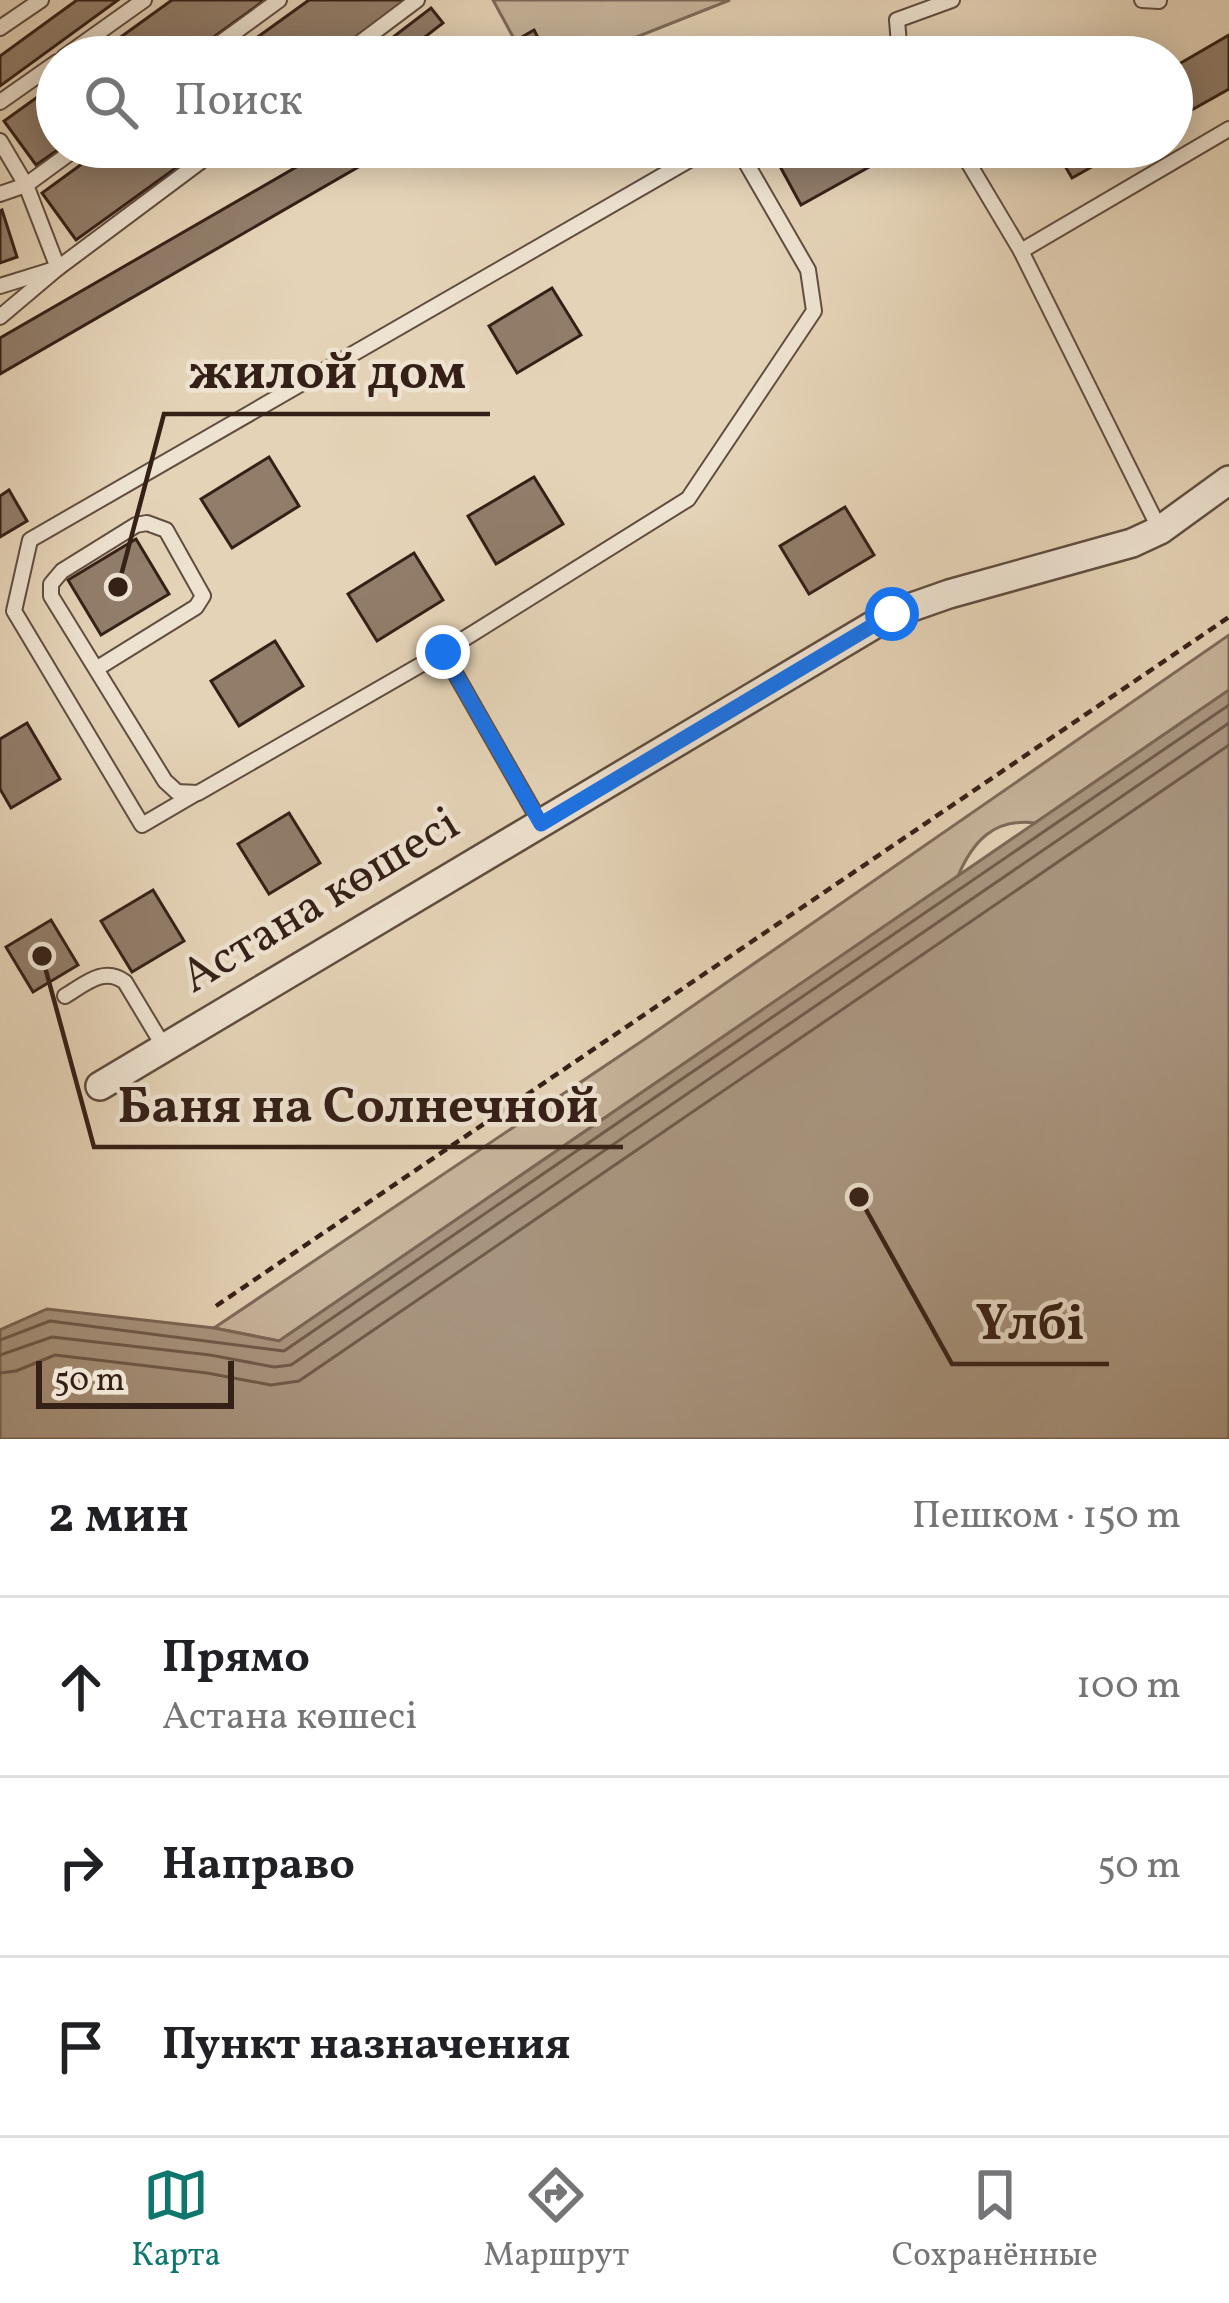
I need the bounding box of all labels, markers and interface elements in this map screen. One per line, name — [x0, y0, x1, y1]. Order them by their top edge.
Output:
search box — [36, 36, 1193, 168]
icon: search — [78, 69, 144, 135]
text: Поиск — [174, 71, 303, 134]
callout: жилой дом — [164, 327, 490, 414]
text: жилой дом — [188, 339, 466, 410]
route start — [865, 587, 919, 641]
route end — [416, 625, 470, 679]
street label: Астана көшесі — [169, 792, 473, 1012]
callout: Баня на Солнечной — [94, 1060, 623, 1147]
text: Баня на Солнечной — [117, 1073, 599, 1144]
callout: Үлбі — [952, 1277, 1109, 1364]
text: Үлбі — [976, 1290, 1084, 1361]
scale bar — [36, 1355, 234, 1408]
text: 50 m — [54, 1359, 125, 1405]
text: 2 мин — [48, 1482, 189, 1553]
text: Пешком · 150 m — [912, 1490, 1181, 1544]
text: Прямо — [162, 1628, 310, 1691]
icon: ahead — [48, 1654, 114, 1720]
text: 100 m — [1076, 1660, 1181, 1714]
text: Астана көшесі — [162, 1691, 417, 1745]
icon: right — [48, 1834, 114, 1900]
text: Направо — [162, 1835, 355, 1898]
text: 50 m — [1097, 1840, 1181, 1894]
icon: arrive — [48, 2014, 114, 2080]
text: Пункт назначения — [162, 2015, 571, 2078]
tab: Карта — [131, 2162, 221, 2280]
tab: Маршрут — [484, 2162, 629, 2280]
tab: Сохранённые — [892, 2162, 1098, 2280]

